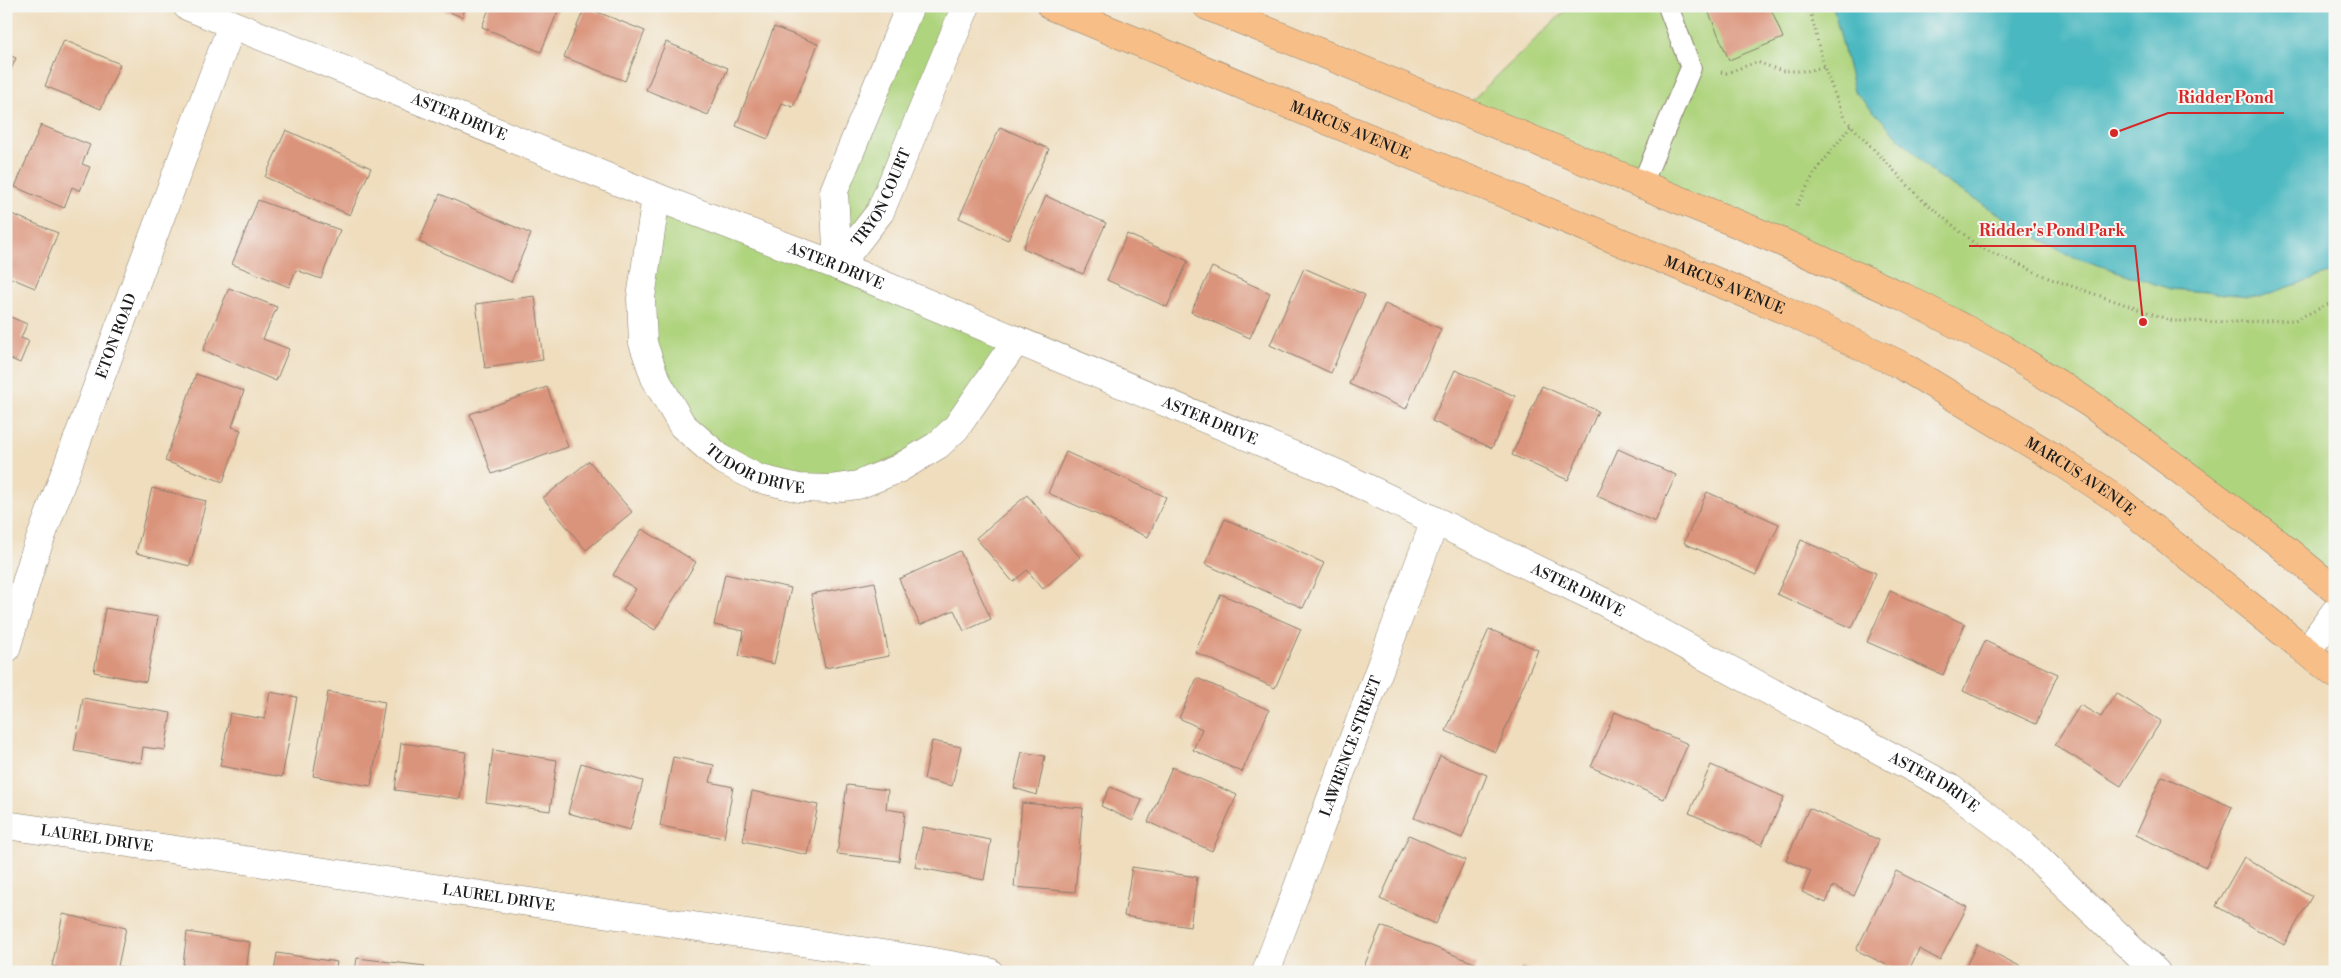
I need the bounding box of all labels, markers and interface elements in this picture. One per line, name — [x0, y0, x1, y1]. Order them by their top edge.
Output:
callout: Ridder Pond — [2168, 82, 2284, 113]
street label: ASTER DRIVE — [408, 88, 510, 145]
text: Ridder Pond — [2178, 88, 2274, 108]
street label: MARCUS AVENUE — [1287, 97, 1414, 163]
street label: TRYON COURT — [847, 145, 915, 250]
callout: Ridder's Pond Park — [1969, 215, 2135, 246]
text: Ridder's Pond Park — [1979, 221, 2126, 241]
street label: ASTER DRIVE — [784, 238, 887, 294]
street label: MARCUS AVENUE — [1661, 252, 1788, 318]
street label: ETON ROAD — [91, 291, 141, 381]
street label: ASTER DRIVE — [1158, 392, 1261, 449]
street label: MARCUS AVENUE — [2022, 433, 2139, 520]
street label: TUDOR DRIVE — [701, 440, 805, 498]
street label: ASTER DRIVE — [1527, 558, 1628, 621]
street label: LAWRENCE STREET — [1316, 673, 1386, 819]
street label: ASTER DRIVE — [1885, 747, 1983, 816]
street label: LAUREL DRIVE — [39, 821, 155, 856]
street label: LAUREL DRIVE — [441, 880, 556, 915]

